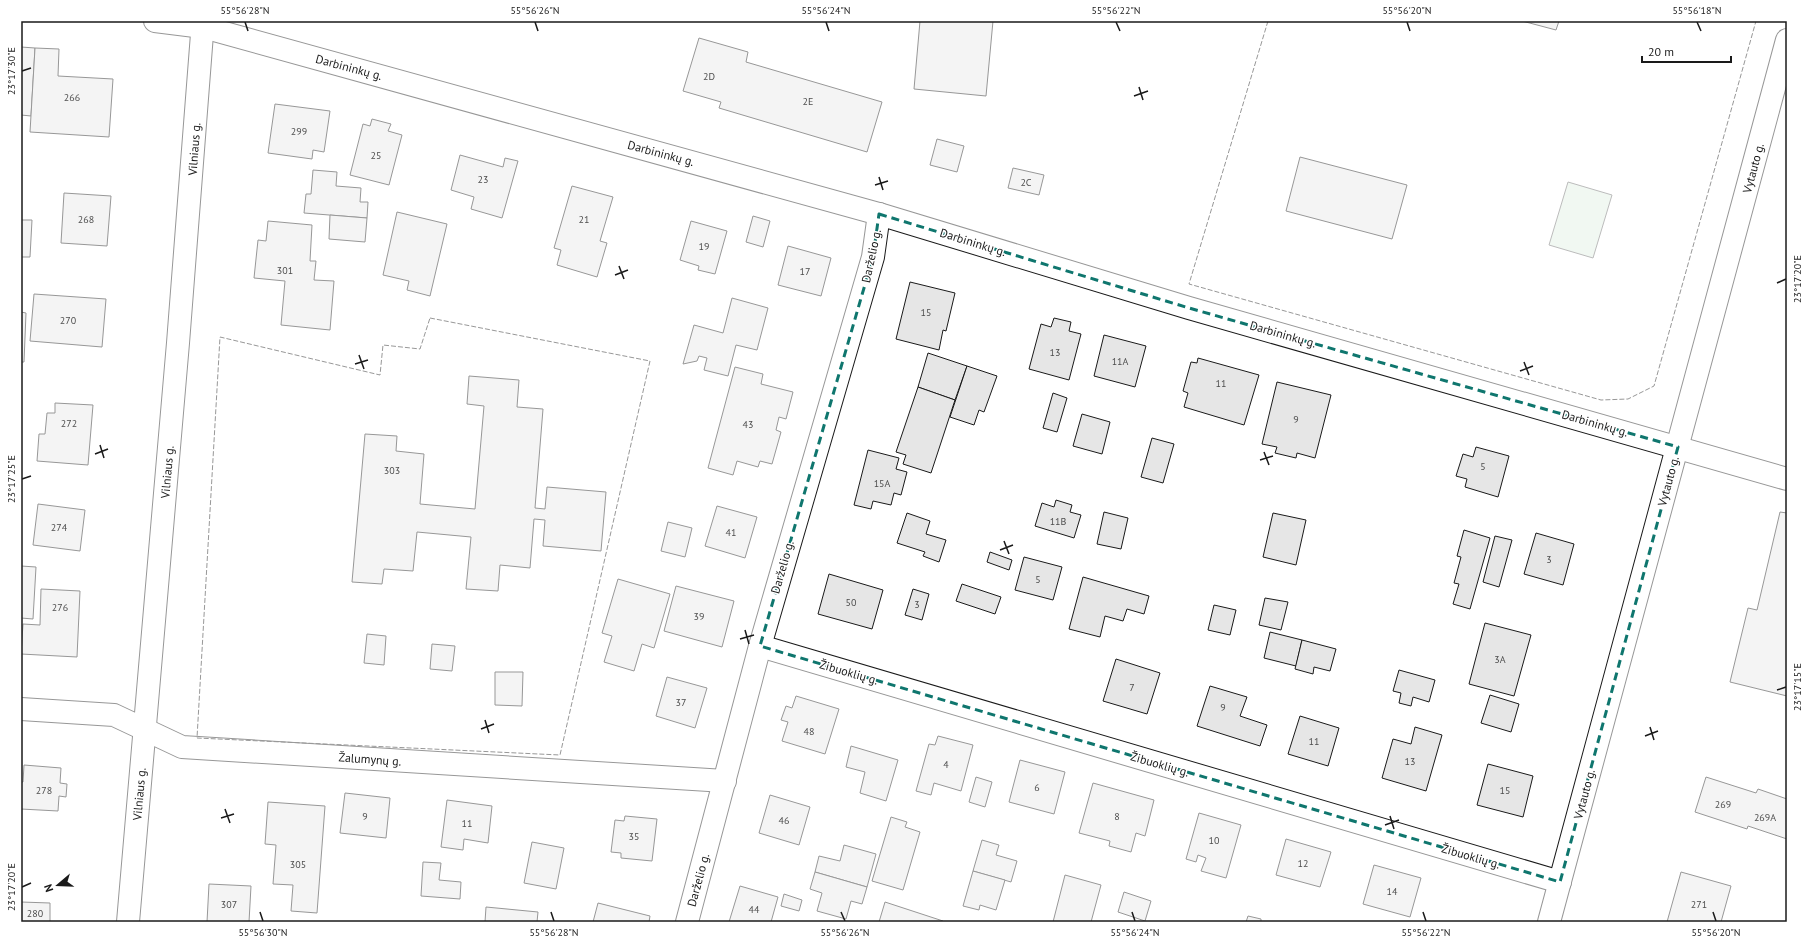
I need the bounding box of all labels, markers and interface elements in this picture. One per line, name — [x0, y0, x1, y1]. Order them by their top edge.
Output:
text: 55°56'28"N — [220, 4, 270, 17]
text: 55°56'26"N — [510, 4, 560, 17]
text: 55°56'24"N — [801, 4, 851, 17]
text: 55°56'22"N — [1091, 4, 1141, 17]
text: 55°56'20"N — [1382, 4, 1432, 17]
text: 55°56'18"N — [1672, 4, 1722, 17]
scale bar — [1642, 38, 1731, 64]
text: 20 m — [1648, 44, 1674, 59]
text: 23°17'30"E — [5, 47, 18, 95]
street label: Darbininkų g. — [314, 51, 384, 83]
house number: 2D — [703, 70, 715, 83]
house number: 266 — [64, 91, 80, 104]
house number: 2E — [803, 95, 813, 108]
street label: Vilniaus g. — [185, 122, 203, 177]
house number: 299 — [291, 125, 307, 138]
street label: Darbininkų g. — [626, 137, 696, 169]
street label: Vytauto g. — [1739, 141, 1767, 196]
house number: 25 — [371, 149, 381, 162]
house number: 23 — [478, 173, 488, 186]
house number: 2C — [1020, 176, 1032, 189]
house number: 268 — [78, 213, 94, 226]
house number: 21 — [579, 213, 589, 226]
street label: Darbininkų g. — [938, 225, 1008, 259]
street label: Darželio g. — [858, 228, 884, 284]
house number: 19 — [699, 240, 709, 253]
text: 23°17'20"E — [1791, 255, 1804, 303]
house number: 301 — [277, 264, 293, 277]
house number: 17 — [800, 265, 810, 278]
house number: 15 — [921, 306, 931, 319]
house number: 270 — [60, 314, 77, 327]
street label: Darbininkų g. — [1248, 317, 1318, 351]
house number: 13 — [1050, 346, 1060, 359]
house number: 11A — [1112, 355, 1129, 368]
house number: 11 — [1216, 377, 1226, 390]
street label: Darbininkų g. — [1560, 406, 1630, 440]
house number: 9 — [1293, 413, 1299, 426]
house number: 272 — [61, 417, 77, 430]
house number: 43 — [743, 418, 753, 431]
street label: Vilniaus g. — [157, 445, 177, 500]
street label: Vytauto g. — [1654, 454, 1682, 509]
text: 23°17'25"E — [5, 455, 18, 503]
house number: 5 — [1480, 460, 1486, 473]
house number: 303 — [384, 464, 400, 477]
house number: 15A — [874, 477, 891, 490]
house number: 11B — [1050, 515, 1067, 528]
house number: 274 — [51, 521, 68, 534]
house number: 41 — [726, 526, 736, 539]
street label: Darželio g. — [767, 539, 797, 595]
house number: 3 — [1546, 553, 1552, 566]
house number: 5 — [1035, 573, 1041, 586]
house number: 50 — [846, 596, 857, 609]
house number: 3 — [914, 598, 920, 611]
house number: 276 — [52, 601, 68, 614]
house number: 39 — [694, 610, 704, 623]
house number: 3A — [1494, 653, 1506, 666]
street label: Žibuoklių g. — [818, 656, 880, 688]
text: 23°17'15"E — [1791, 663, 1804, 711]
house number: 7 — [1129, 681, 1135, 694]
house number: 37 — [676, 696, 686, 709]
house number: 9 — [1220, 701, 1226, 714]
house number: 48 — [804, 725, 814, 738]
house number: 11 — [1309, 735, 1319, 748]
street label: Žibuoklių g. — [1129, 748, 1191, 780]
street label: Žalumynų g. — [338, 749, 402, 769]
house number: 13 — [1405, 755, 1415, 768]
house number: 4 — [943, 758, 949, 771]
street label: Vilniaus g. — [129, 767, 149, 822]
street label: Vytauto g. — [1570, 767, 1598, 822]
house number: 6 — [1034, 781, 1040, 794]
house number: 278 — [36, 784, 52, 797]
house number: 15 — [1500, 784, 1510, 797]
house number: 269 — [1715, 798, 1731, 811]
house number: 9 — [362, 810, 368, 823]
house number: 8 — [1114, 810, 1120, 823]
house number: 269A — [1754, 811, 1776, 824]
house number: 46 — [779, 814, 789, 827]
house number: 11 — [462, 817, 472, 830]
house number: 35 — [629, 830, 639, 843]
house number: 10 — [1209, 834, 1220, 847]
street label: Žibuoklių g. — [1440, 840, 1502, 872]
street label: Darželio g. — [684, 852, 712, 908]
house number: 12 — [1298, 857, 1308, 870]
house number: 305 — [290, 858, 306, 871]
text: 23°17'20"E — [5, 863, 18, 911]
north arrow — [38, 865, 78, 905]
text: N — [41, 883, 56, 894]
house number: 14 — [1387, 885, 1398, 898]
house number: 307 — [221, 898, 237, 911]
house number: 271 — [1691, 898, 1707, 911]
house number: 44 — [749, 903, 760, 916]
house number: 280 — [27, 907, 44, 920]
text: 55°56'30"N — [238, 926, 288, 939]
text: 55°56'28"N — [529, 926, 579, 939]
text: 55°56'26"N — [820, 926, 870, 939]
text: 55°56'24"N — [1110, 926, 1160, 939]
text: 55°56'22"N — [1401, 926, 1451, 939]
text: 55°56'20"N — [1691, 926, 1741, 939]

